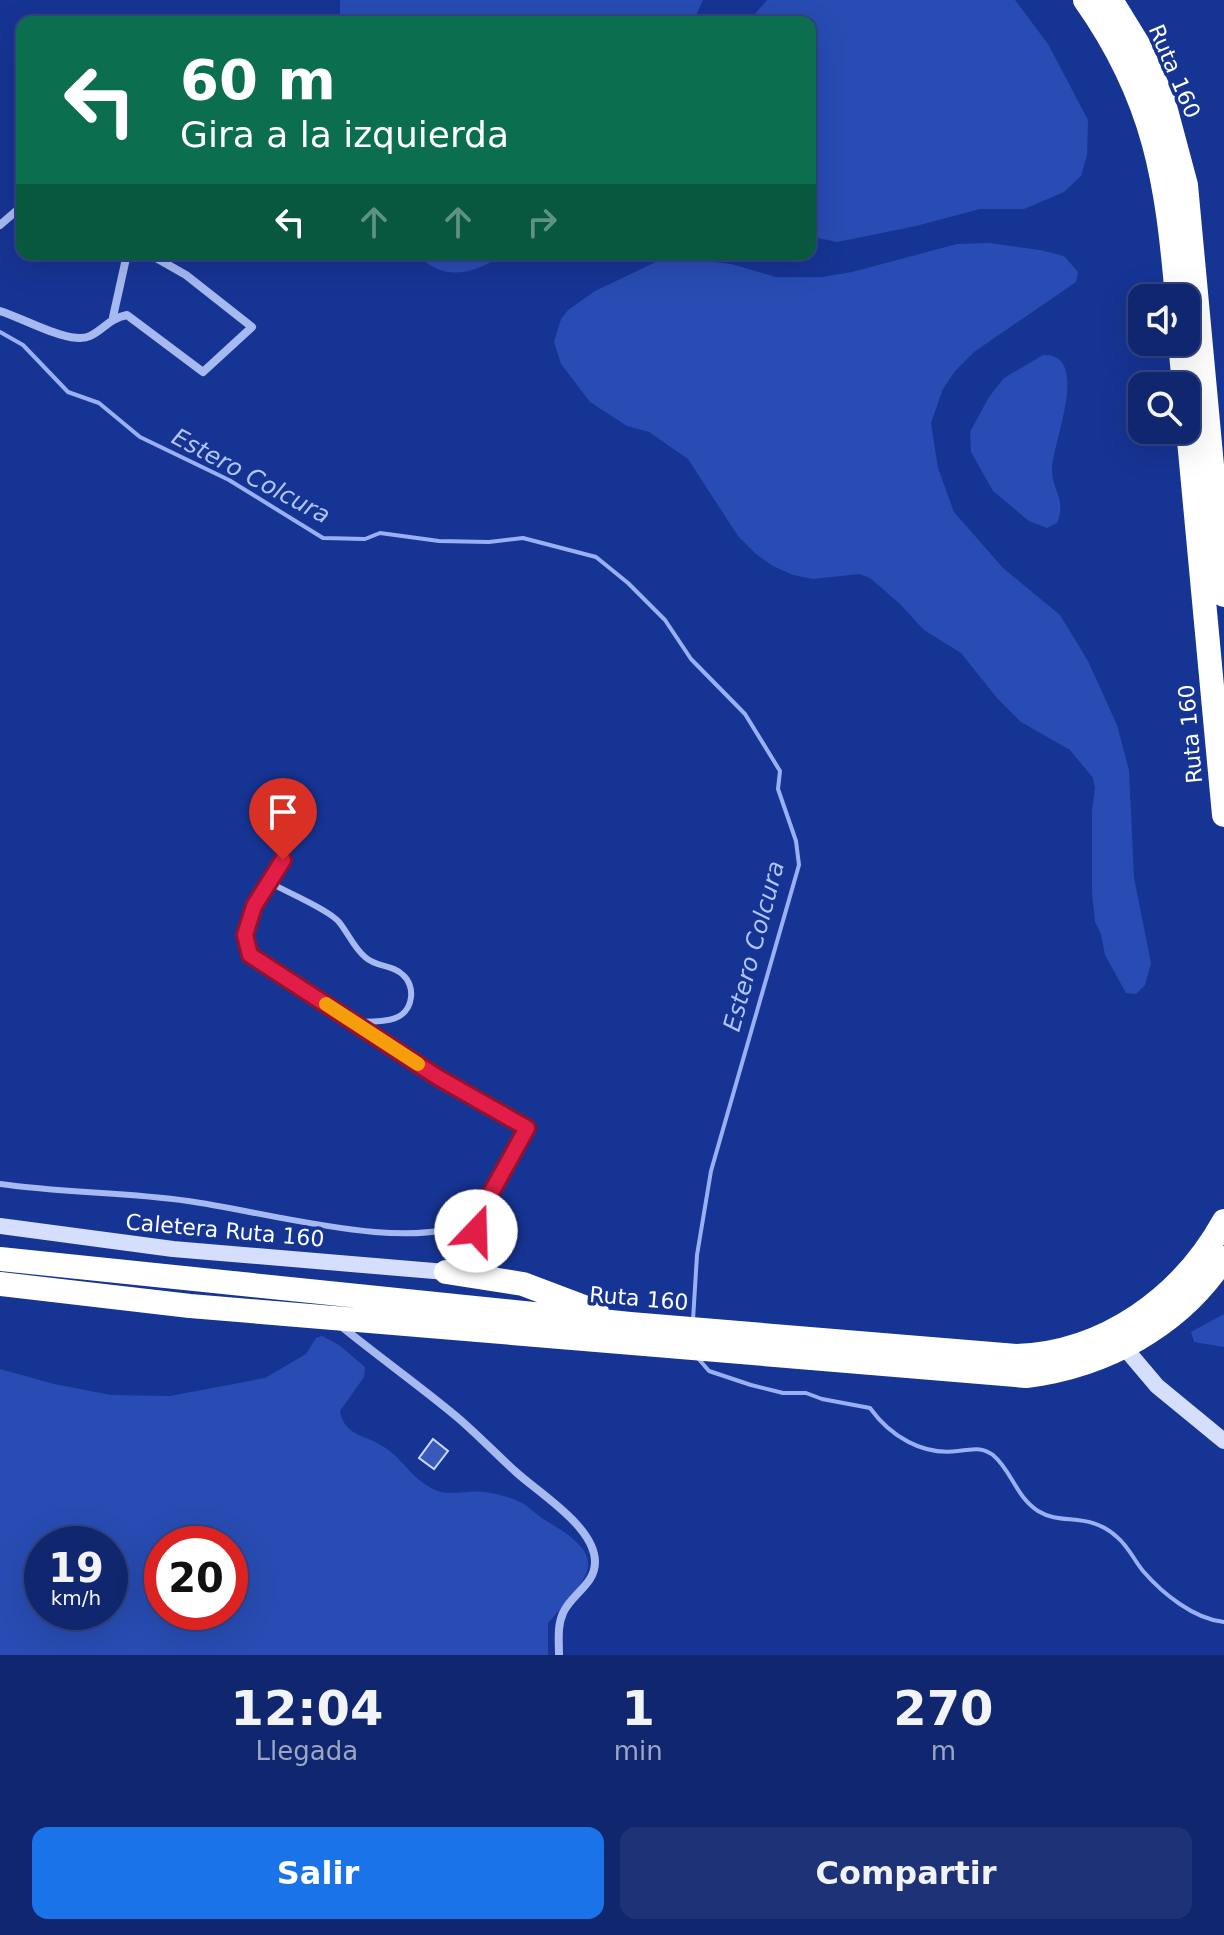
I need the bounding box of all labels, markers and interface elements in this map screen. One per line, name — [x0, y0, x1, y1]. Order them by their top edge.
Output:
street label: Ruta 160 — [1144, 21, 1205, 122]
text: 60 m — [180, 47, 336, 112]
icon: left — [48, 48, 152, 152]
text: Gira a la izquierda — [180, 114, 509, 155]
icon: left — [268, 200, 312, 244]
icon: ahead — [352, 200, 396, 244]
icon: ahead — [436, 200, 480, 244]
icon: right — [520, 200, 564, 244]
map controls — [1128, 284, 1200, 444]
button: sound — [1128, 284, 1200, 356]
button: search — [1128, 372, 1200, 444]
water label: Estero Colcura — [167, 423, 335, 529]
street label: Ruta 160 — [1174, 683, 1207, 785]
pin — [249, 778, 317, 860]
icon: arrive — [261, 790, 305, 834]
water label: Estero Colcura — [718, 858, 790, 1034]
position arrow — [434, 1189, 518, 1273]
street label: Caletera Ruta 160 — [124, 1209, 325, 1252]
street label: Ruta 160 — [588, 1282, 690, 1315]
speed limit sign: 20 — [144, 1526, 248, 1630]
text: 19 — [48, 1545, 104, 1591]
text: km/h — [51, 1586, 101, 1610]
text: 12:04 — [230, 1680, 383, 1736]
text: 1 — [622, 1680, 655, 1736]
text: 270 — [893, 1680, 993, 1736]
text: Llegada — [256, 1736, 358, 1766]
text: min — [614, 1736, 663, 1766]
text: m — [931, 1736, 956, 1766]
button: Salir — [32, 1827, 604, 1919]
button: Compartir — [620, 1827, 1192, 1919]

